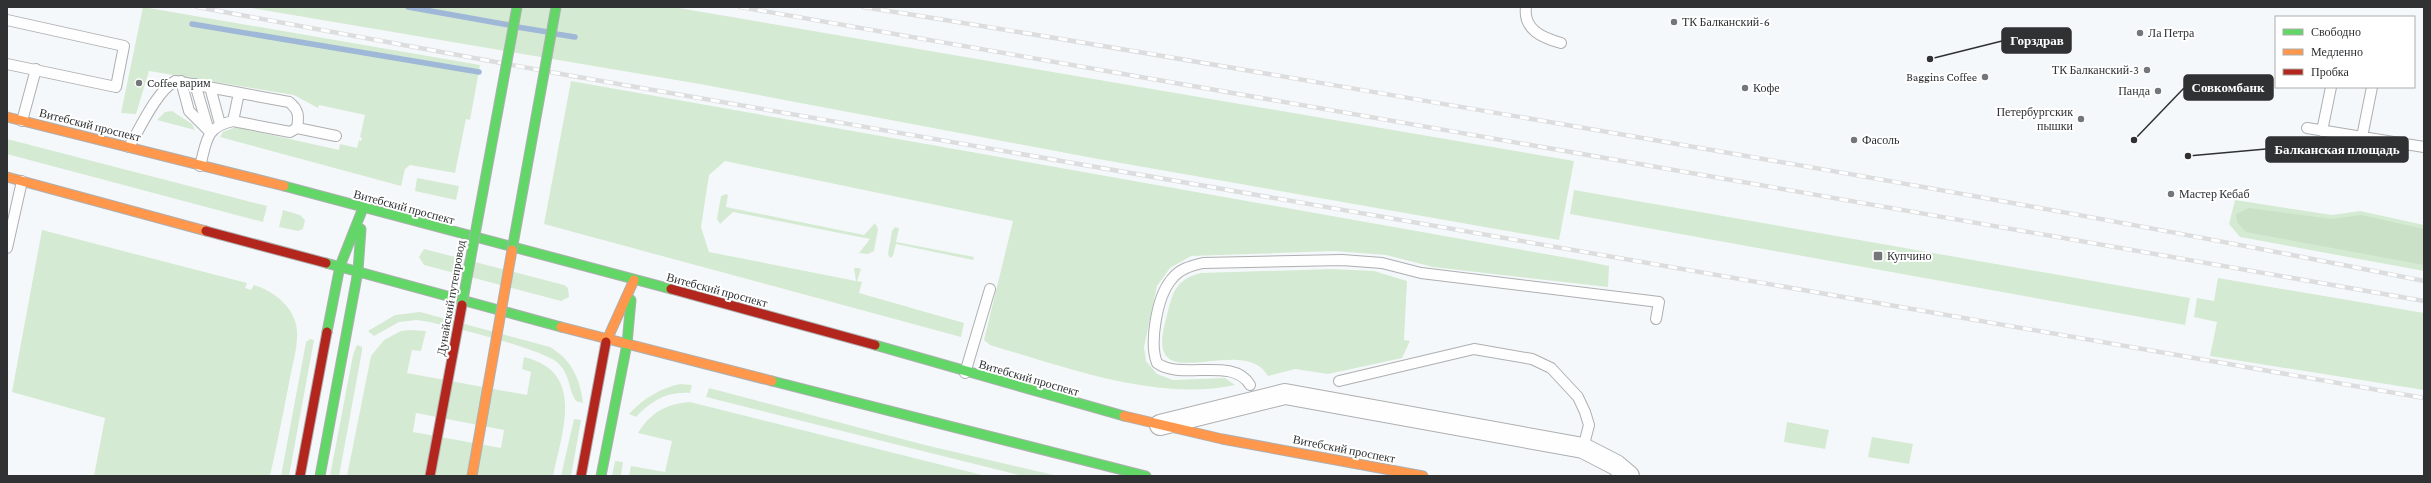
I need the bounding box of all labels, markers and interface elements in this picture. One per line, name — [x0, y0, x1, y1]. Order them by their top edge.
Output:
place label: ТК Балканский-6 — [1682, 15, 1770, 29]
legend — [2275, 16, 2415, 88]
marker: ТК Балканский-6 — [1669, 17, 1679, 27]
text: Свободно — [2311, 25, 2361, 39]
place label: Ла Петра — [2148, 26, 2195, 40]
callout: Горздрав — [2002, 28, 2071, 53]
marker: Ла Петра — [2135, 28, 2145, 38]
text: Горздрав — [2010, 33, 2064, 48]
text: Медленно — [2311, 45, 2363, 59]
place label: ТК Балканский-3 — [2052, 63, 2139, 77]
marker: ТК Балканский-3 — [2142, 65, 2152, 75]
text: Пробка — [2311, 65, 2349, 79]
place label: Baggins Coffee — [1906, 70, 1977, 84]
marker: Baggins Coffee — [1980, 72, 1990, 82]
callout: Совкомбанк — [2184, 75, 2273, 100]
place label: Coffee варим — [147, 76, 211, 90]
marker: Coffee варим — [134, 78, 144, 88]
text: Совкомбанк — [2192, 80, 2265, 95]
place label: Кофе — [1753, 81, 1780, 95]
marker: Кофе — [1740, 83, 1750, 93]
place label: Панда — [2118, 84, 2151, 98]
marker: Панда — [2153, 86, 2163, 96]
place label: Петербургскик пышки — [1996, 105, 2074, 133]
street label: Витебский проспект — [38, 106, 143, 145]
marker: Петербургскик пышки — [2076, 114, 2086, 124]
place label: Фасоль — [1862, 133, 1900, 147]
marker: Фасоль — [1849, 135, 1859, 145]
callout: Балканская площадь — [2266, 137, 2408, 162]
text: Балканская площадь — [2274, 142, 2400, 157]
street label: Витебский проспект — [352, 187, 457, 227]
place label: Мастер Кебаб — [2179, 187, 2250, 201]
marker: Мастер Кебаб — [2166, 189, 2176, 199]
street label: Дунайский путепровод — [434, 239, 468, 357]
place label: Купчино — [1887, 249, 1931, 263]
marker: Купчино — [1872, 250, 1884, 262]
street label: Витебский проспект — [665, 270, 770, 310]
street label: Витебский проспект — [977, 357, 1082, 399]
street label: Витебский проспект — [1292, 432, 1397, 466]

